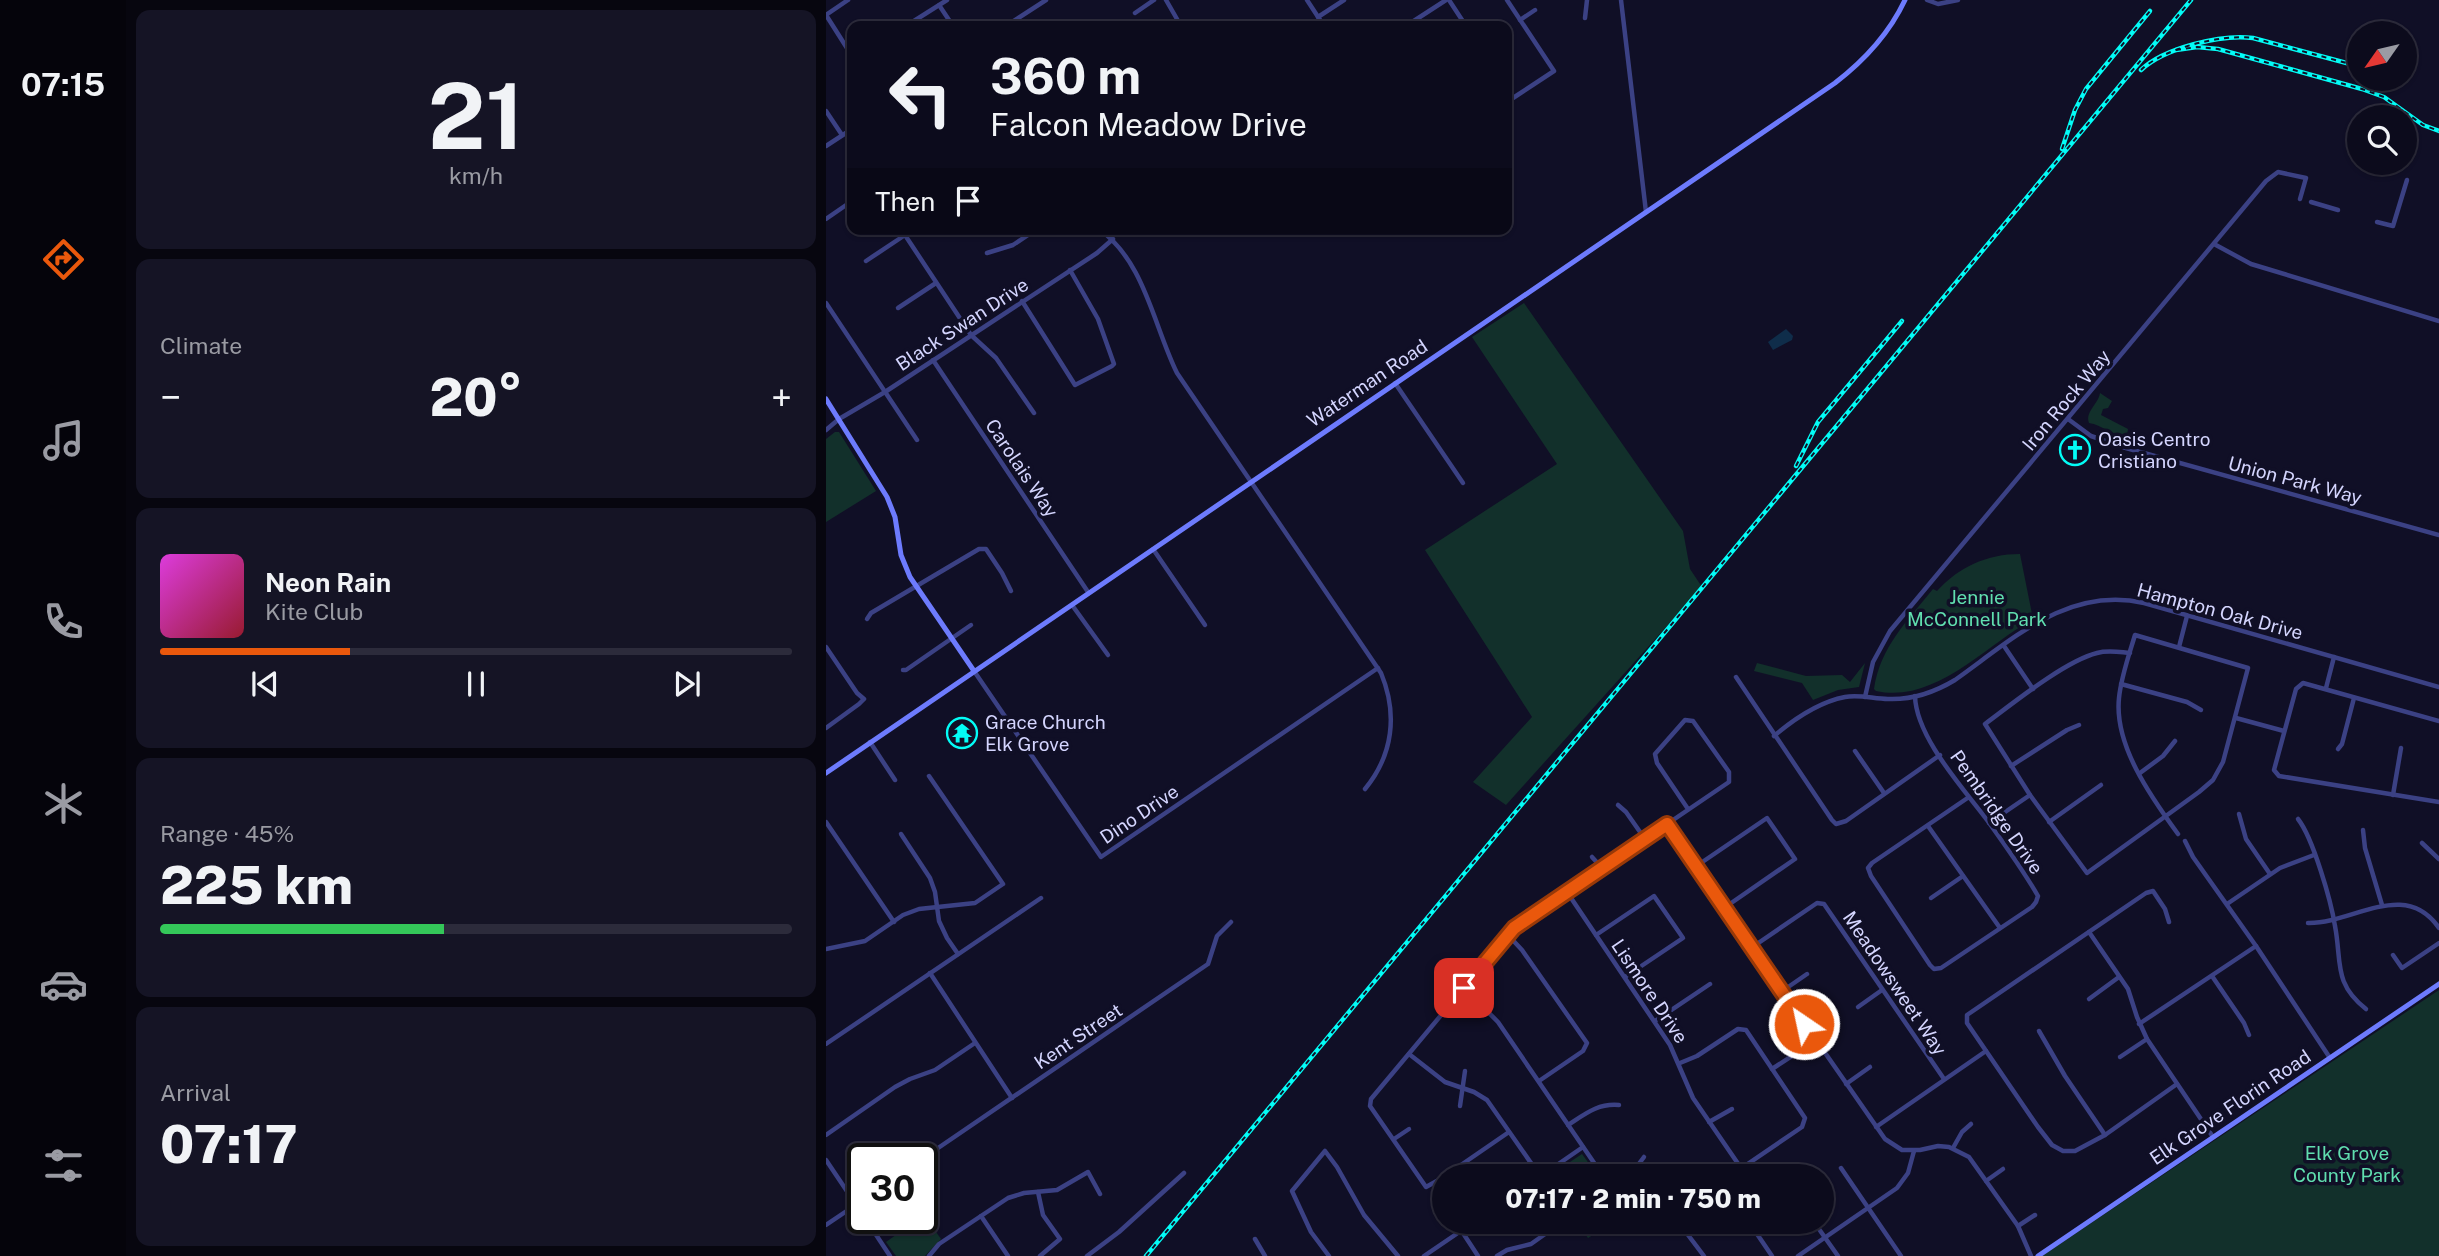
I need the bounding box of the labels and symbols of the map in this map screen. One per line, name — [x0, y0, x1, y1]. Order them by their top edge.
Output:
north arrow — [2347, 21, 2417, 91]
street label: Black Swan Drive — [892, 273, 1032, 375]
street label: Waterman Road — [1303, 335, 1431, 431]
street label: Iron Rock Way — [2017, 345, 2115, 455]
street label: Carolais Way — [981, 415, 1063, 521]
place label: Oasis Centro Cristiano — [2098, 428, 2210, 472]
church icon: Oasis Centro Cristiano — [2058, 433, 2092, 467]
street label: Union Park Way — [2226, 452, 2364, 508]
street label: Hampton Oak Drive — [2135, 578, 2305, 644]
park label: Jennie McConnell Park — [1907, 586, 2047, 630]
place label: Grace Church Elk Grove — [985, 711, 1106, 755]
temple icon: Grace Church Elk Grove — [945, 716, 979, 750]
street label: Pembridge Drive — [1946, 746, 2048, 878]
street label: Dino Drive — [1096, 780, 1182, 848]
street label: Meadowsweet Way — [1839, 907, 1951, 1059]
street label: Lismore Drive — [1607, 935, 1693, 1047]
pin — [1434, 958, 1494, 1018]
position arrow — [1767, 987, 1841, 1061]
street label: Kent Street — [1030, 999, 1126, 1073]
street label: Elk Grove Florin Road — [2145, 1045, 2315, 1169]
park label: Elk Grove County Park — [2293, 1142, 2401, 1186]
speed limit sign: 30 — [847, 1143, 938, 1234]

